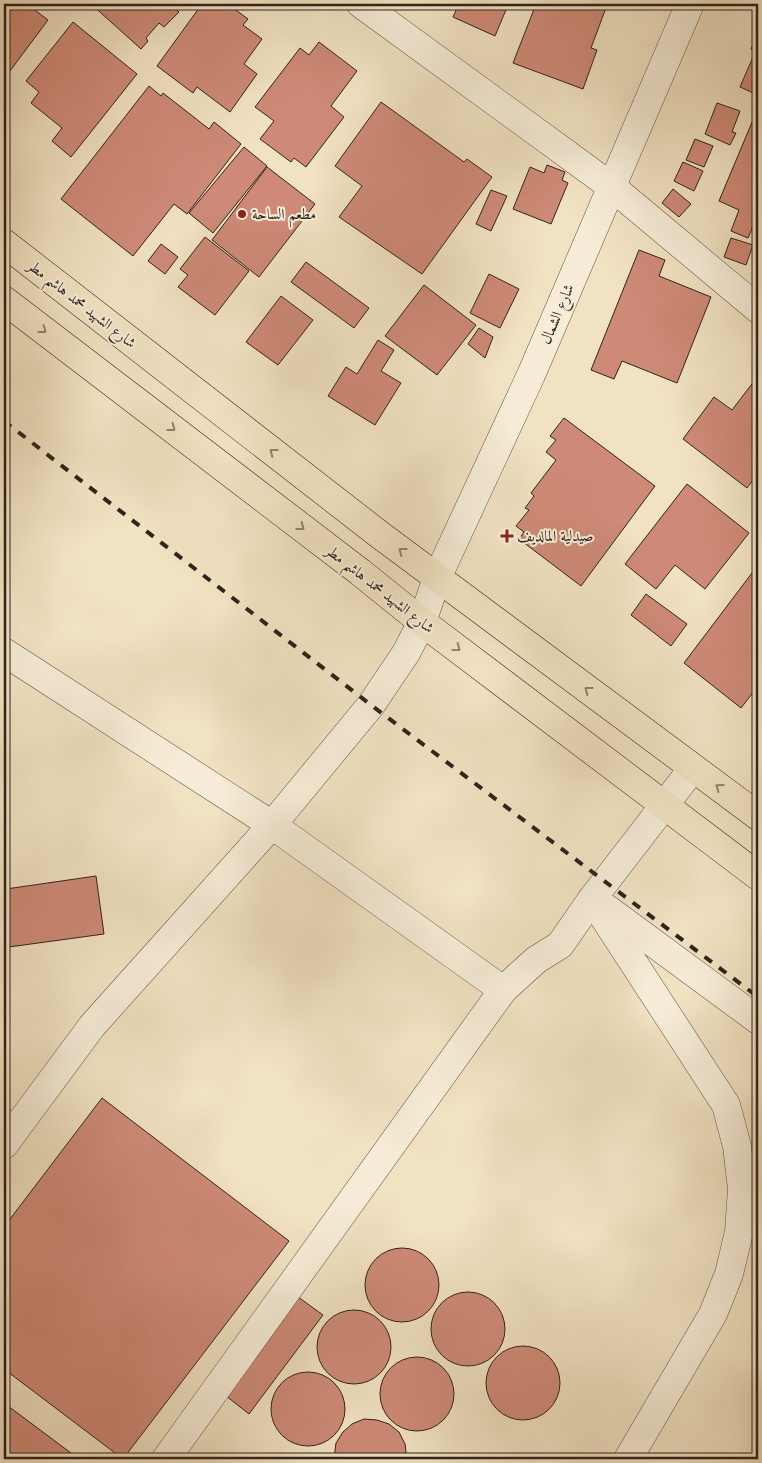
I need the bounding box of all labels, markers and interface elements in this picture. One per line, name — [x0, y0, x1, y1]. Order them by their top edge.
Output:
place label: مطعم الساحة — [252, 204, 316, 228]
marker: مطعم الساحة — [236, 208, 248, 220]
street label: شارع الشهيد محمد هاشم مطر — [19, 254, 140, 357]
street label: شارع الشمال — [535, 281, 581, 348]
one-way arrow — [37, 324, 46, 332]
one-way arrow — [166, 423, 175, 431]
one-way arrow — [270, 450, 279, 458]
one-way arrow — [295, 521, 305, 530]
place label: صيدلية المالديف — [517, 526, 594, 546]
marker: صيدلية المالديف — [501, 530, 513, 542]
street label: شارع الشهيد محمد هاشم مطر — [317, 539, 438, 642]
one-way arrow — [399, 549, 408, 557]
one-way arrow — [451, 643, 460, 651]
one-way arrow — [585, 688, 594, 696]
one-way arrow — [715, 784, 725, 793]

